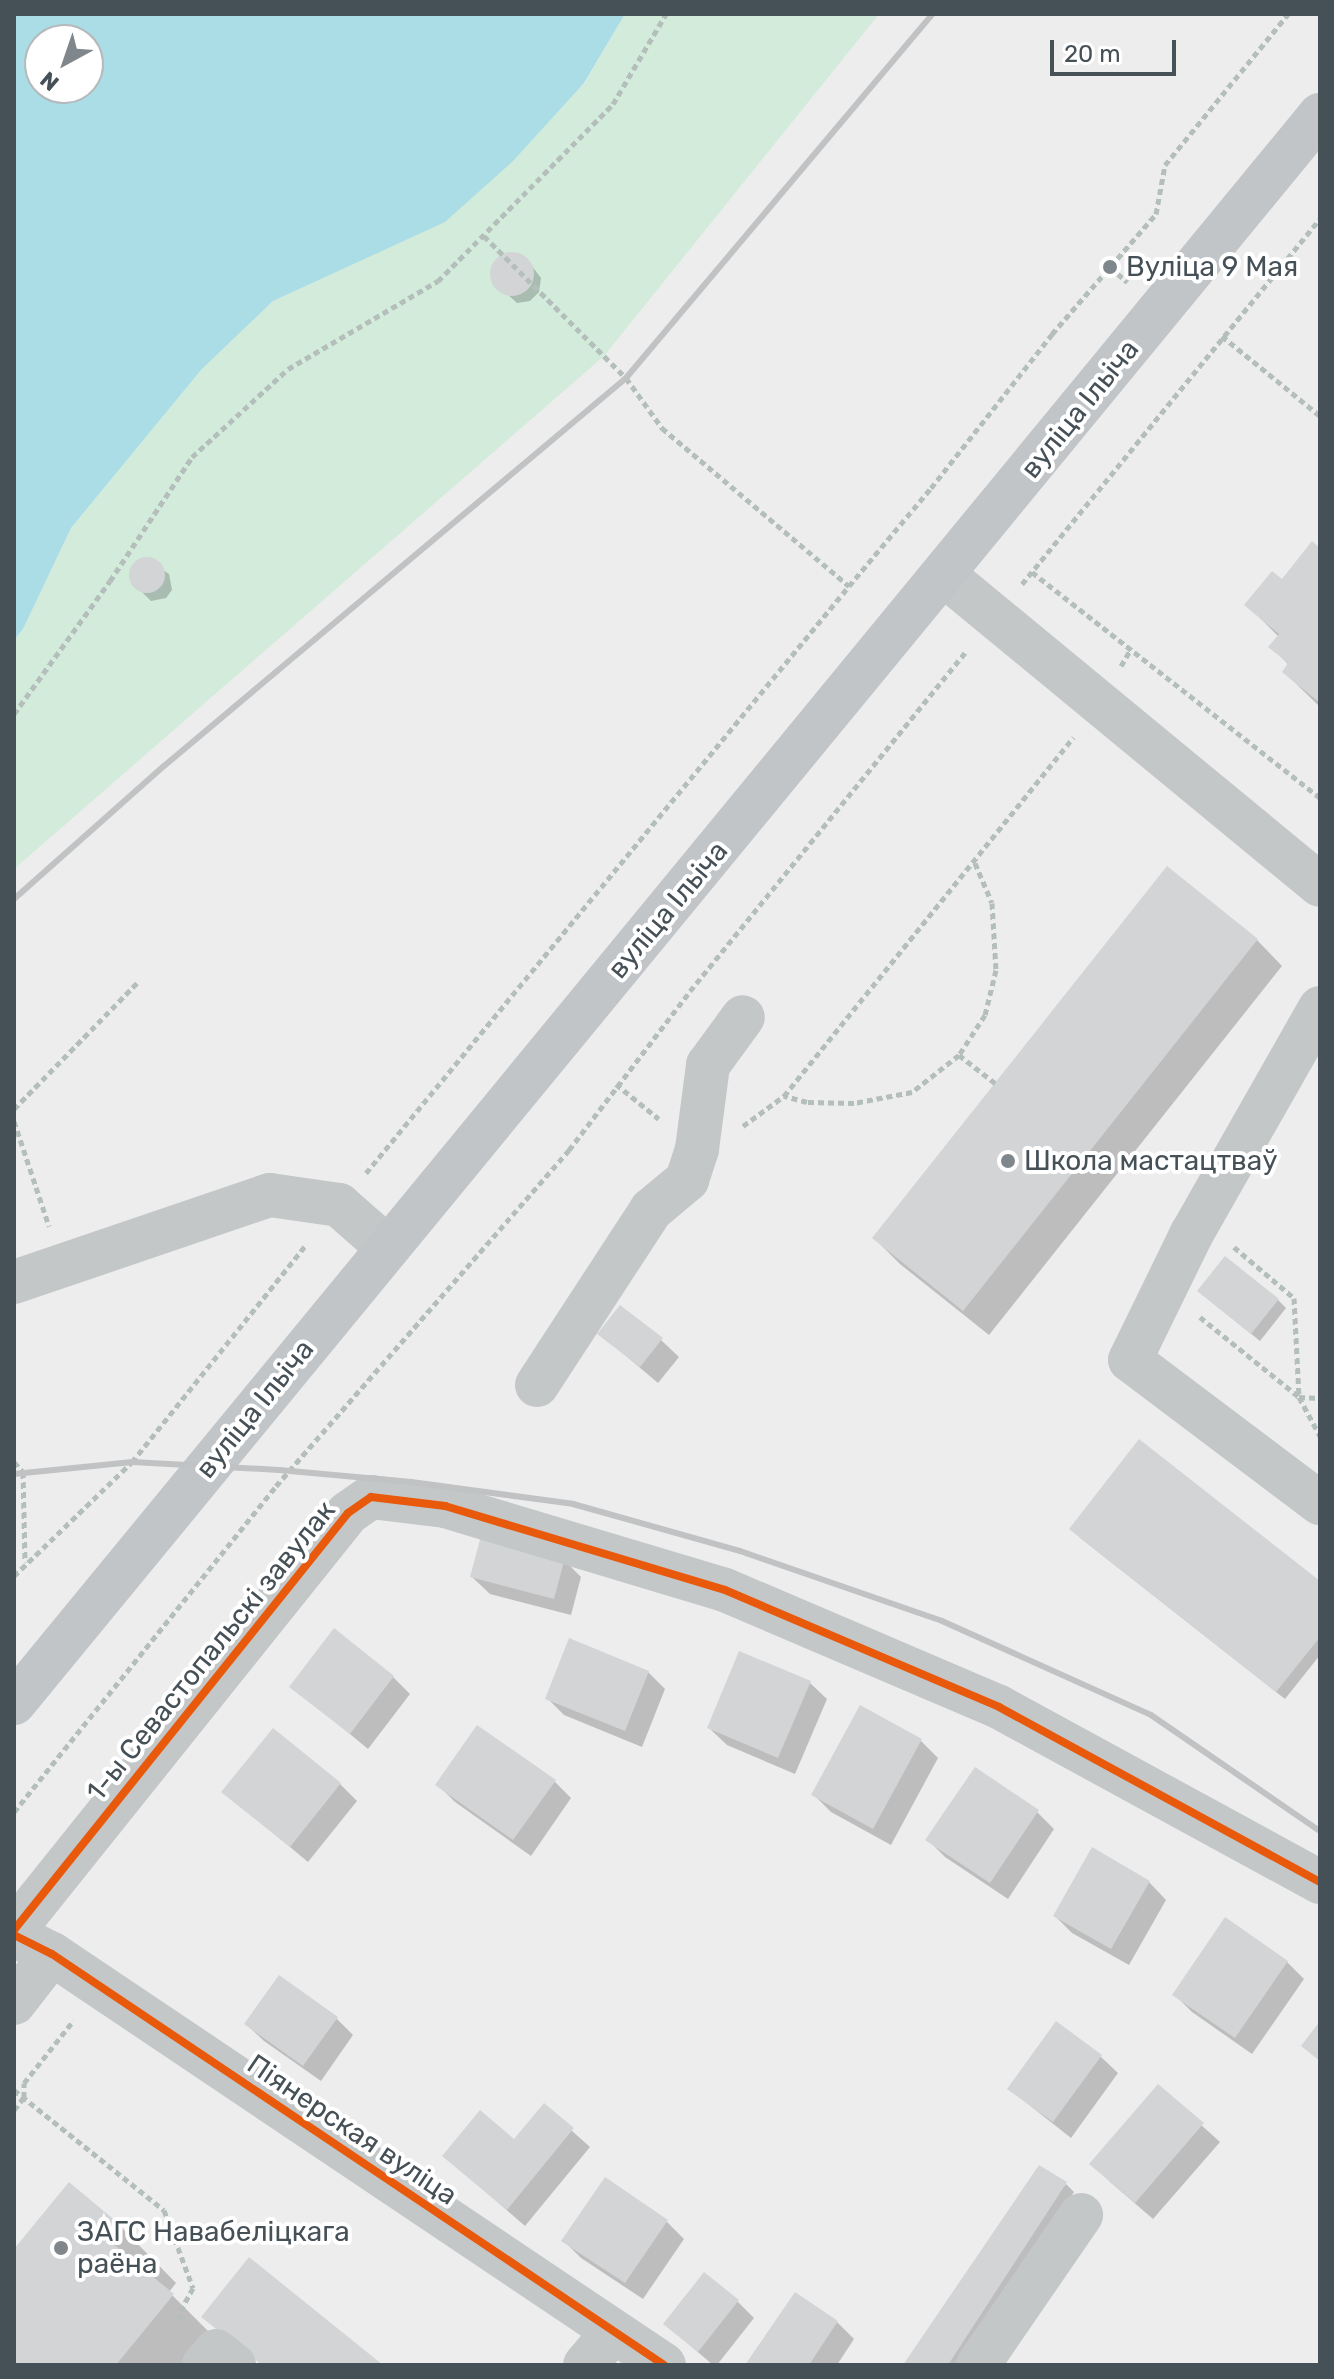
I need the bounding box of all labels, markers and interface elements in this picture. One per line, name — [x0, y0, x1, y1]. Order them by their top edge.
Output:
north arrow — [24, 24, 104, 104]
scale bar — [1054, 24, 1180, 74]
text: 20 m — [1064, 40, 1121, 68]
text: N — [35, 66, 64, 97]
place label: Вуліца 9 Мая — [1126, 250, 1298, 284]
marker: Вуліца 9 Мая — [1101, 258, 1119, 276]
street label: вуліца Ільіча — [1014, 333, 1146, 485]
street label: вуліца Ільіча — [601, 835, 735, 985]
place label: Школа мастацтваў — [1024, 1144, 1277, 1178]
marker: Школа мастацтваў — [999, 1152, 1017, 1170]
street label: вуліца Ільіча — [189, 1333, 321, 1485]
street label: 1-ы Севастопальскі завулак — [79, 1494, 343, 1808]
street label: Піянерская вуліца — [241, 2047, 463, 2213]
place label: ЗАГС Навабеліцкага раёна — [77, 2215, 350, 2281]
marker: ЗАГС Навабеліцкага раёна — [52, 2239, 70, 2257]

